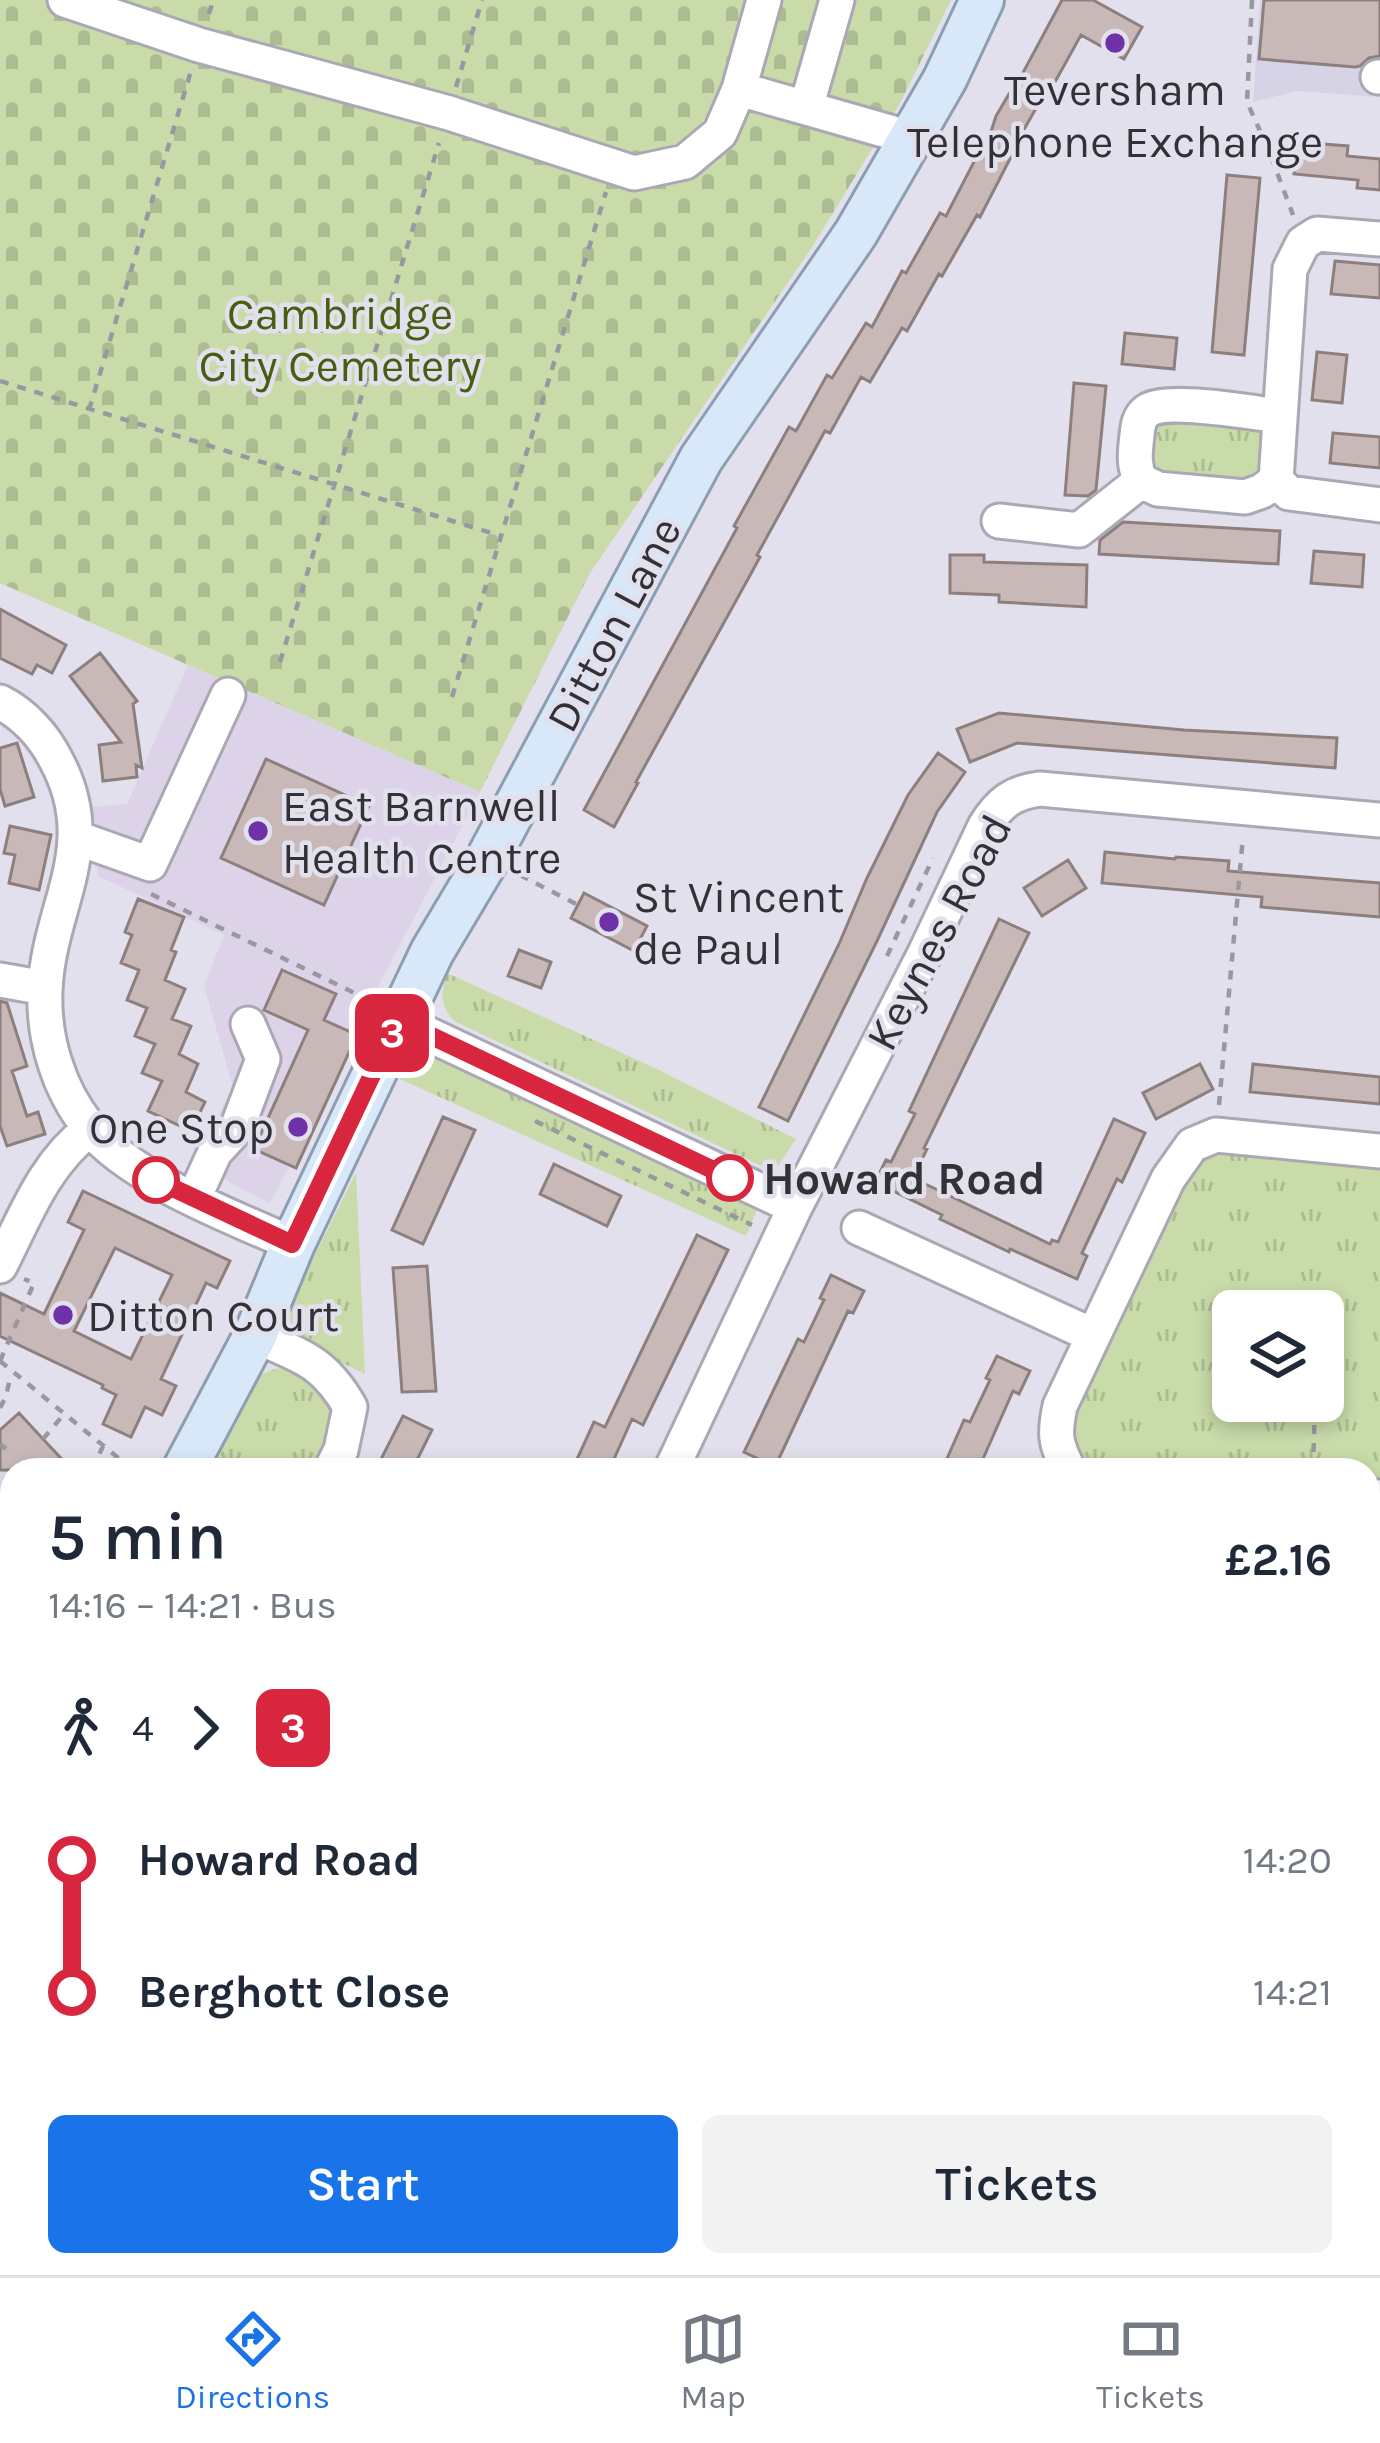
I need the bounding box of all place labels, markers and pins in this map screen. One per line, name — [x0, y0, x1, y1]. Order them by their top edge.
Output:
marker: Teversham Telephone Exchange — [1102, 30, 1128, 56]
place label: Teversham Telephone Exchange — [907, 64, 1323, 169]
place label: East Barnwell Health Centre — [282, 780, 561, 884]
marker: East Barnwell Health Centre — [245, 818, 271, 844]
place label: St Vincent de Paul — [633, 871, 844, 975]
marker: St Vincent de Paul — [596, 909, 622, 935]
place label: One Stop — [89, 1102, 274, 1154]
marker: One Stop — [285, 1114, 311, 1140]
place label: Howard Road — [763, 1153, 1046, 1205]
marker: Howard Road — [708, 1156, 752, 1200]
unlabelled marker — [134, 1158, 178, 1202]
place label: Ditton Court — [87, 1290, 339, 1342]
marker: Ditton Court — [50, 1302, 76, 1328]

